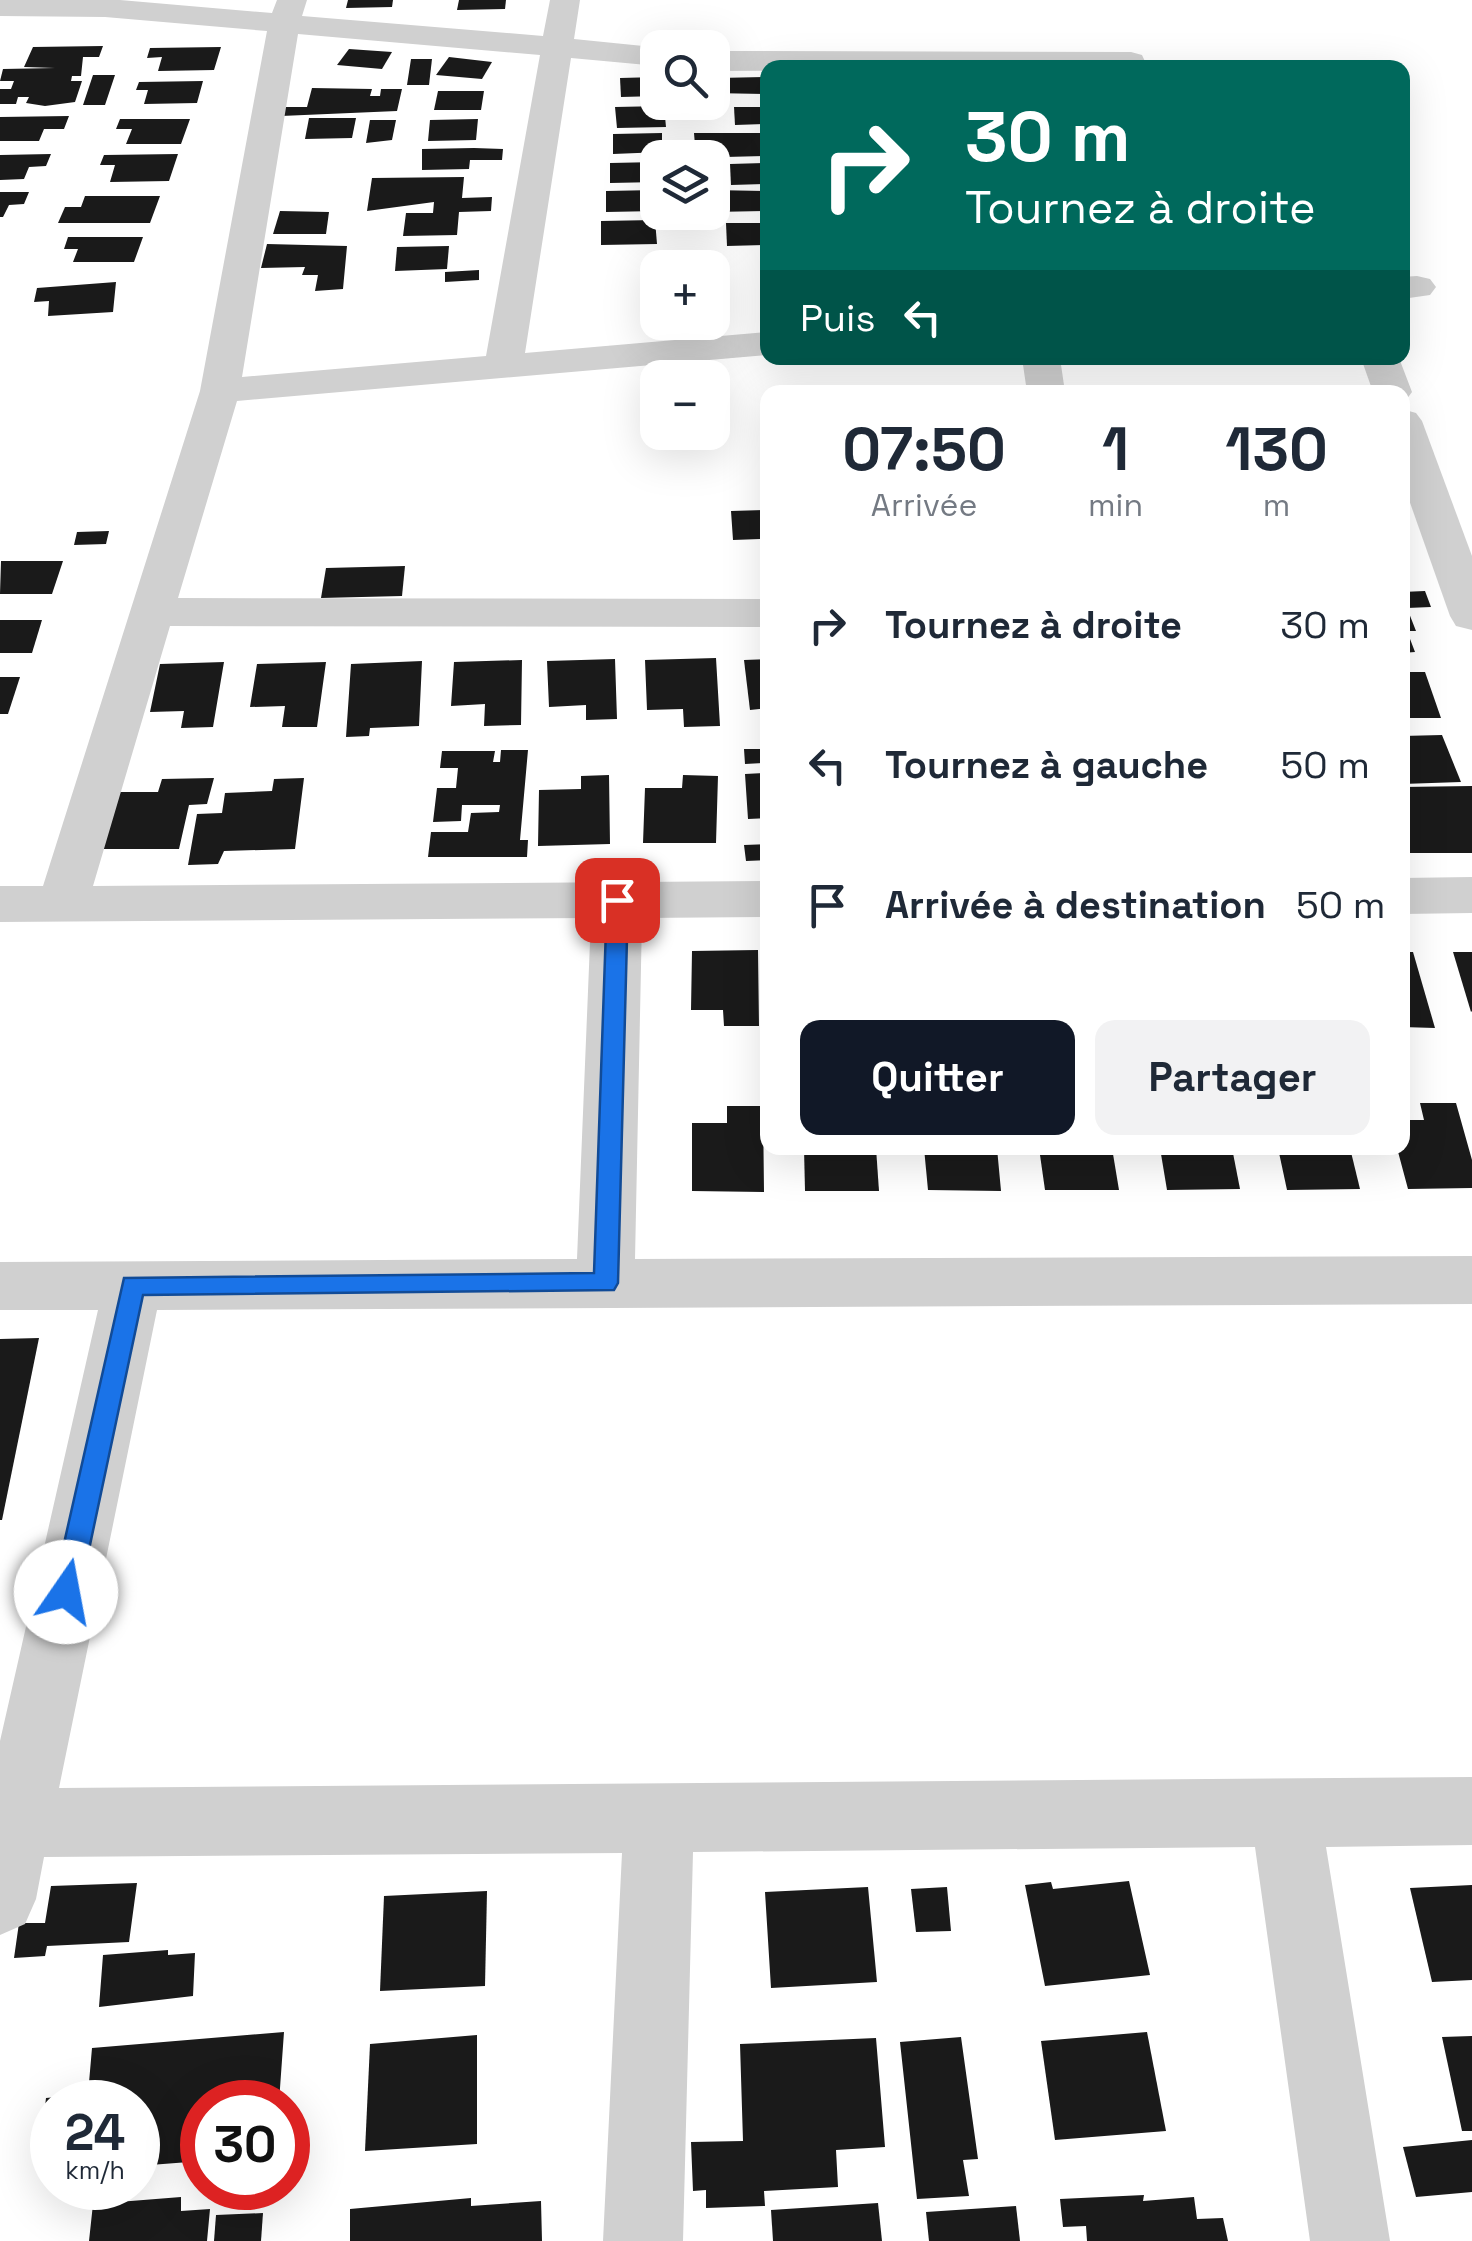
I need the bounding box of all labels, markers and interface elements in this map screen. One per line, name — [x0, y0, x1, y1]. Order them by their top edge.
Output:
map controls — [640, 30, 730, 450]
button: search — [640, 30, 730, 120]
text: 30 m — [965, 92, 1130, 181]
icon: right — [800, 100, 930, 230]
button: layers — [640, 140, 730, 230]
text: Tournez à droite — [965, 179, 1316, 236]
button: + — [640, 250, 730, 340]
icon: left — [895, 290, 950, 345]
text: Puis — [800, 294, 875, 342]
button: − — [640, 360, 730, 450]
text: 07:50 — [842, 411, 1006, 488]
text: 1 — [1102, 411, 1129, 488]
text: 130 — [1225, 411, 1328, 488]
text: Arrivée — [871, 485, 977, 525]
text: min — [1088, 485, 1143, 525]
text: m — [1263, 485, 1290, 525]
icon: right — [800, 598, 855, 653]
text: Tournez à droite — [885, 601, 1182, 649]
text: 30 m — [1280, 601, 1370, 649]
icon: left — [800, 738, 855, 793]
text: Tournez à gauche — [885, 741, 1208, 789]
text: 50 m — [1280, 741, 1370, 789]
pin — [575, 858, 660, 943]
icon: arrive — [590, 873, 645, 928]
icon: arrive — [800, 878, 855, 933]
text: Arrivée à destination — [885, 881, 1266, 929]
text: 50 m — [1296, 881, 1386, 929]
button: Quitter — [800, 1020, 1075, 1135]
button: Partager — [1095, 1020, 1370, 1135]
position arrow — [14, 1540, 118, 1644]
speed limit sign: 30 — [180, 2080, 310, 2210]
text: 24 — [65, 2101, 125, 2165]
text: km/h — [65, 2154, 125, 2186]

